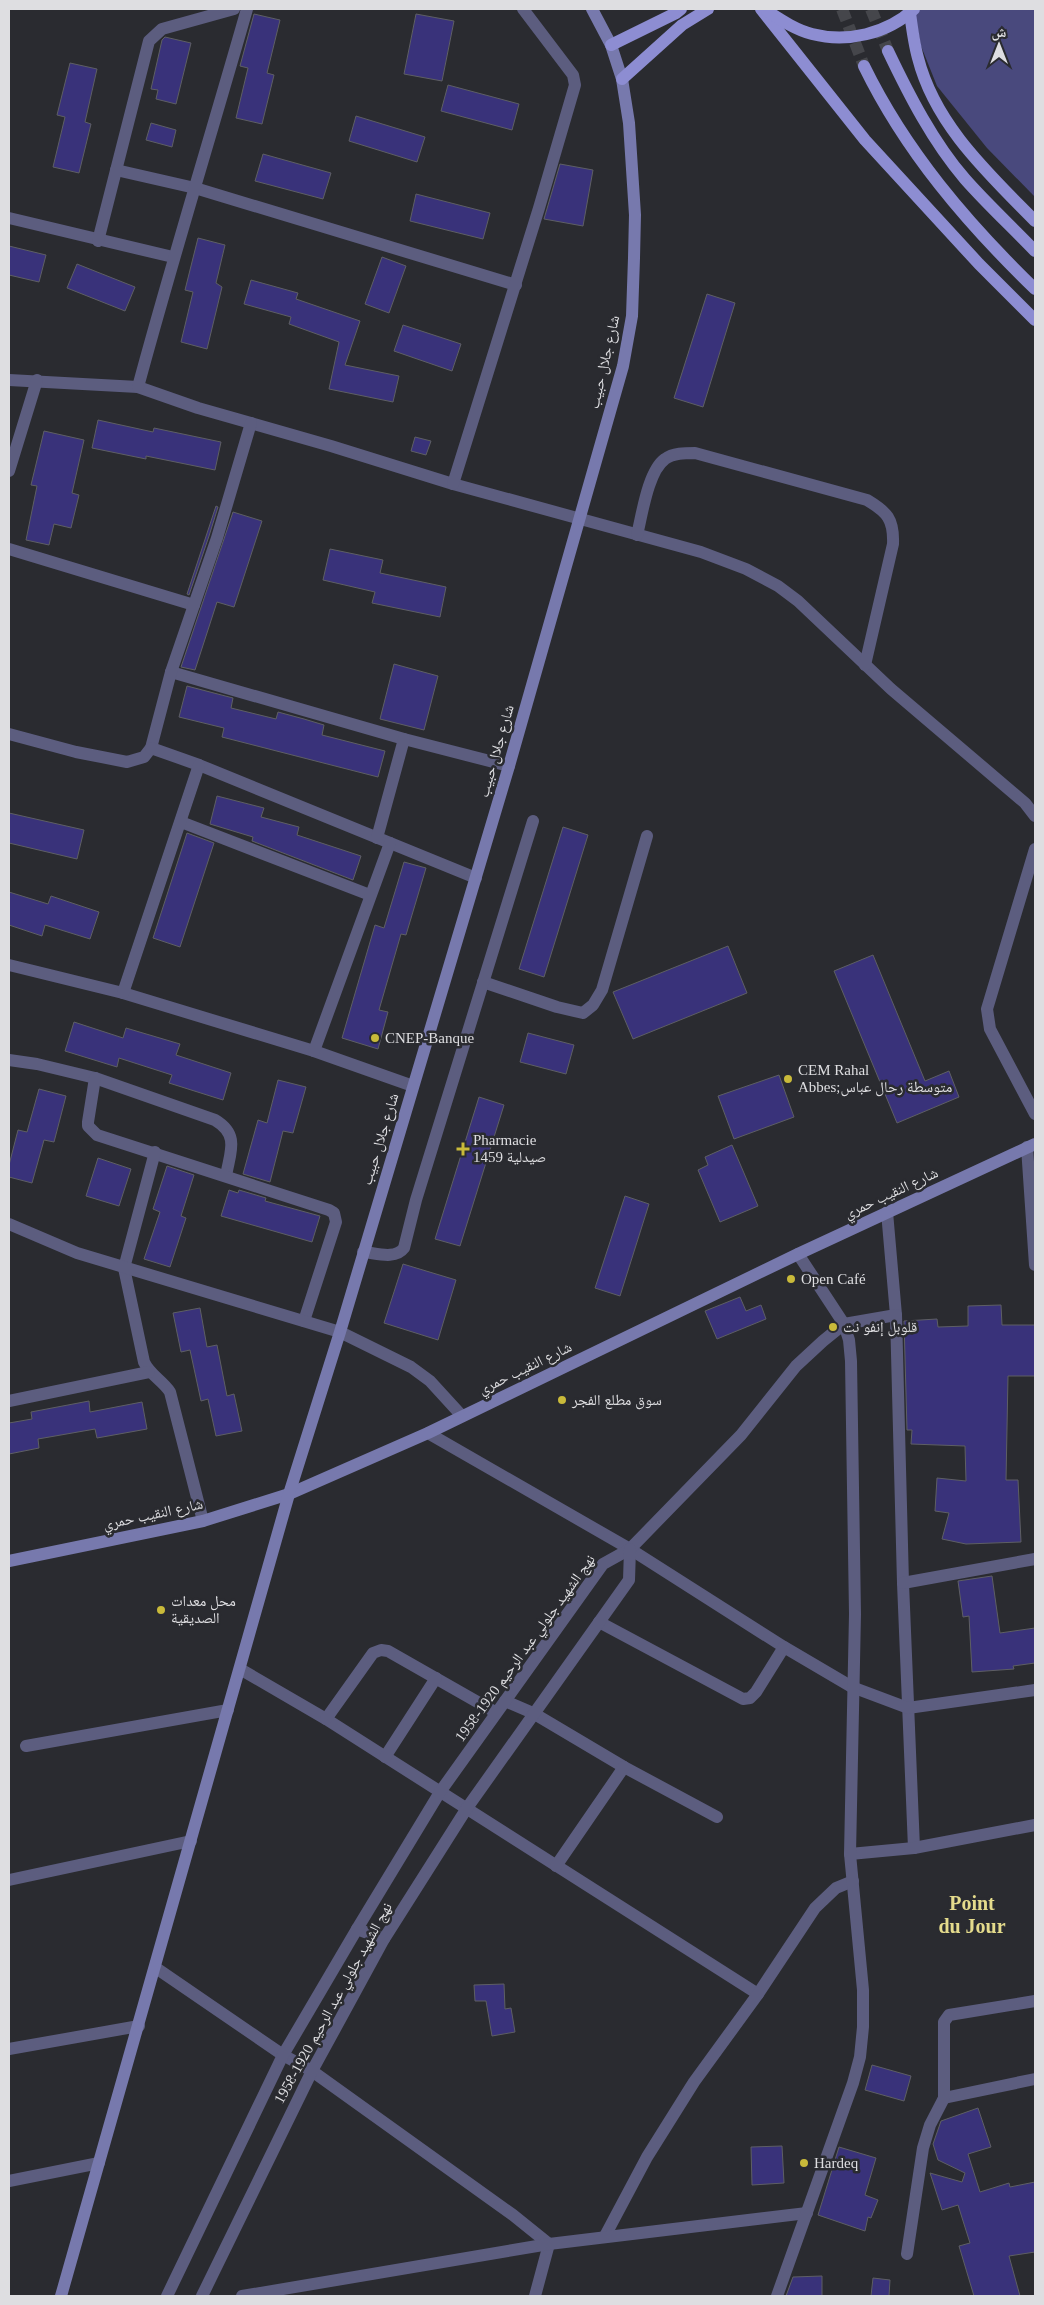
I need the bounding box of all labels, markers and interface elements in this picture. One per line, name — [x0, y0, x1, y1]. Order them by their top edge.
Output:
north arrow — [974, 20, 1024, 70]
text: ش — [992, 25, 1007, 41]
street label: شارع جلال حبيب — [585, 314, 624, 411]
street label: شارع جلال حبيب — [475, 703, 519, 800]
place label: CNEP-Banque — [385, 1030, 475, 1046]
marker: CNEP-Banque — [369, 1032, 381, 1044]
place label: CEM Rahal Abbes;متوسطة رحال عباس — [798, 1062, 953, 1097]
marker: CEM Rahal Abbes;متوسطة رحال عباس — [782, 1073, 794, 1085]
street label: شارع جلال حبيب — [358, 1091, 404, 1187]
place label: Pharmacie 1459 صيدلية — [473, 1132, 546, 1165]
marker: Pharmacie 1459 صيدلية — [457, 1143, 469, 1155]
street label: شارع النقيب حمري — [842, 1164, 942, 1225]
place label: Open Café — [801, 1271, 866, 1287]
marker: Open Café — [785, 1273, 797, 1285]
place label: قلوبل إنفو نت — [843, 1319, 917, 1337]
marker: قلوبل إنفو نت — [827, 1321, 839, 1333]
street label: شارع النقيب حمري — [476, 1338, 576, 1401]
place label: سوق مطلع الفجر — [571, 1392, 662, 1410]
marker: سوق مطلع الفجر — [556, 1394, 568, 1406]
street label: شارع النقيب حمري — [102, 1496, 205, 1536]
street label: نهج الشهيد جلولي عبد الرحيم 1920-1958 — [452, 1551, 601, 1747]
place label: محل معدات الصديقية — [171, 1593, 236, 1626]
marker: محل معدات الصديقية — [155, 1604, 167, 1616]
district label: Point du Jour — [938, 1892, 1006, 1937]
street label: نهج الشهيد جلولي عبد الرحيم 1920-1958 — [271, 1900, 398, 2108]
place label: Hardeq — [814, 2155, 859, 2171]
marker: Hardeq — [798, 2157, 810, 2169]

